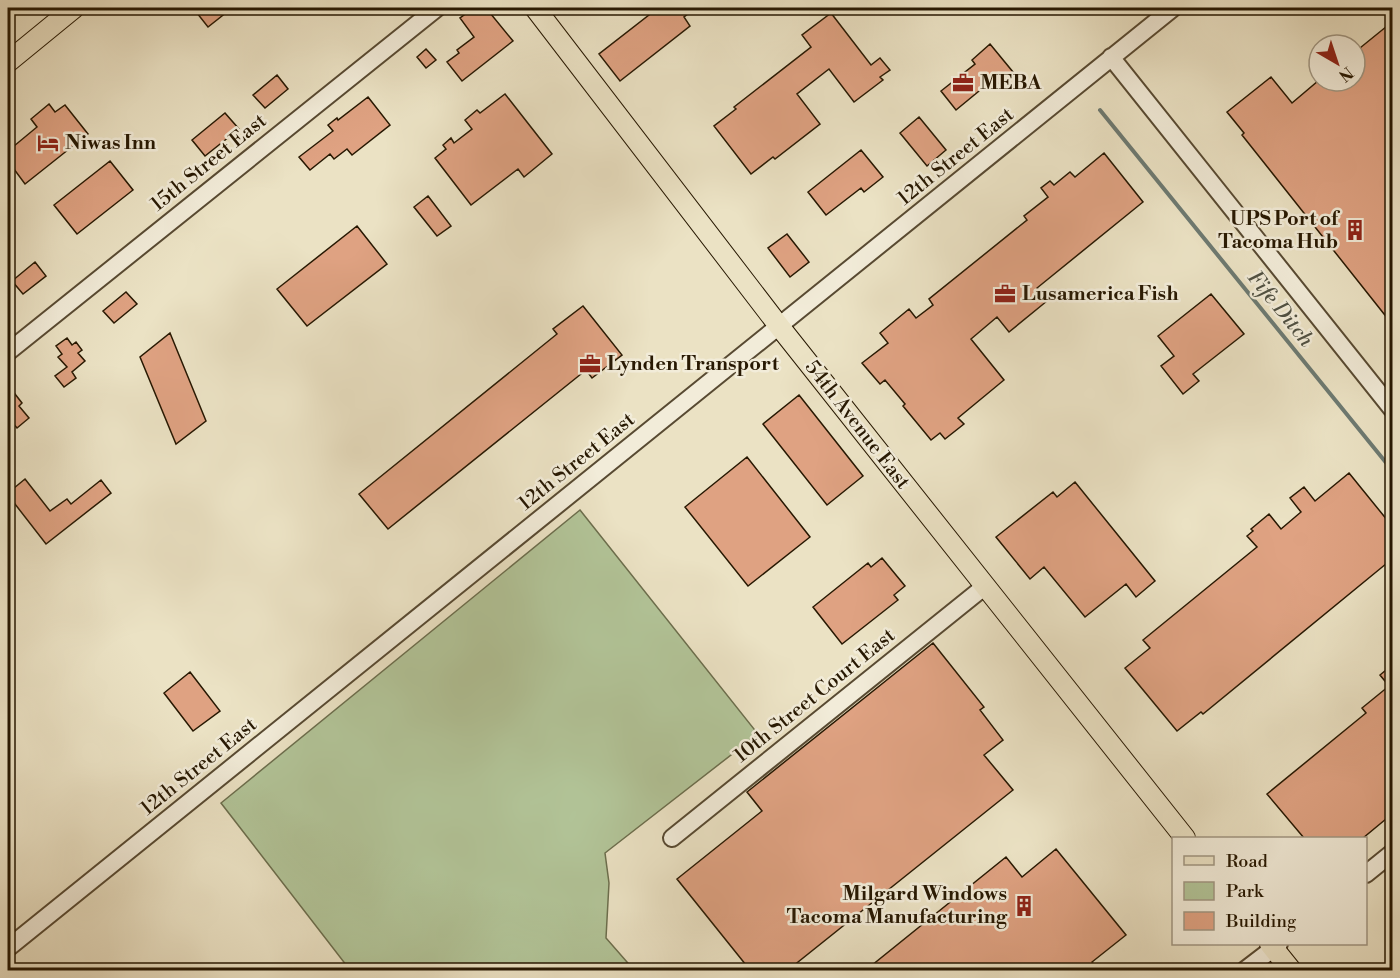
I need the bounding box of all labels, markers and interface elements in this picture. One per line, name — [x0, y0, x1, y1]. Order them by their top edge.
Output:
north arrow — [1307, 33, 1367, 93]
text: N — [1334, 62, 1357, 86]
office icon: MEBA — [951, 71, 975, 95]
place label: MEBA — [980, 71, 1042, 96]
street label: 12th Street East — [893, 103, 1019, 211]
street label: 15th Street East — [146, 109, 272, 217]
hotel icon: Niwas Inn — [36, 131, 60, 155]
place label: Niwas Inn — [65, 131, 157, 156]
place label: UPS Port of Tacoma Hub — [1218, 207, 1341, 255]
building icon: UPS Port of Tacoma Hub — [1343, 218, 1367, 242]
water label: Fife Ditch — [1241, 266, 1319, 353]
office icon: Lusamerica Fish — [993, 282, 1017, 306]
place label: Lusamerica Fish — [1022, 282, 1179, 307]
office icon: Lynden Transport — [578, 352, 602, 376]
place label: Lynden Transport — [607, 352, 780, 377]
street label: 54th Avenue East — [799, 356, 915, 494]
street label: 12th Street East — [514, 408, 640, 516]
street label: 10th Street Court East — [730, 623, 900, 769]
street label: 12th Street East — [136, 713, 262, 821]
legend — [1172, 837, 1367, 945]
text: Road — [1226, 850, 1269, 873]
text: Park — [1226, 880, 1265, 903]
place label: Milgard Windows Tacoma Manufacturing — [787, 882, 1008, 930]
building icon: Milgard Windows Tacoma Manufacturing — [1012, 894, 1036, 918]
text: Building — [1225, 910, 1297, 933]

